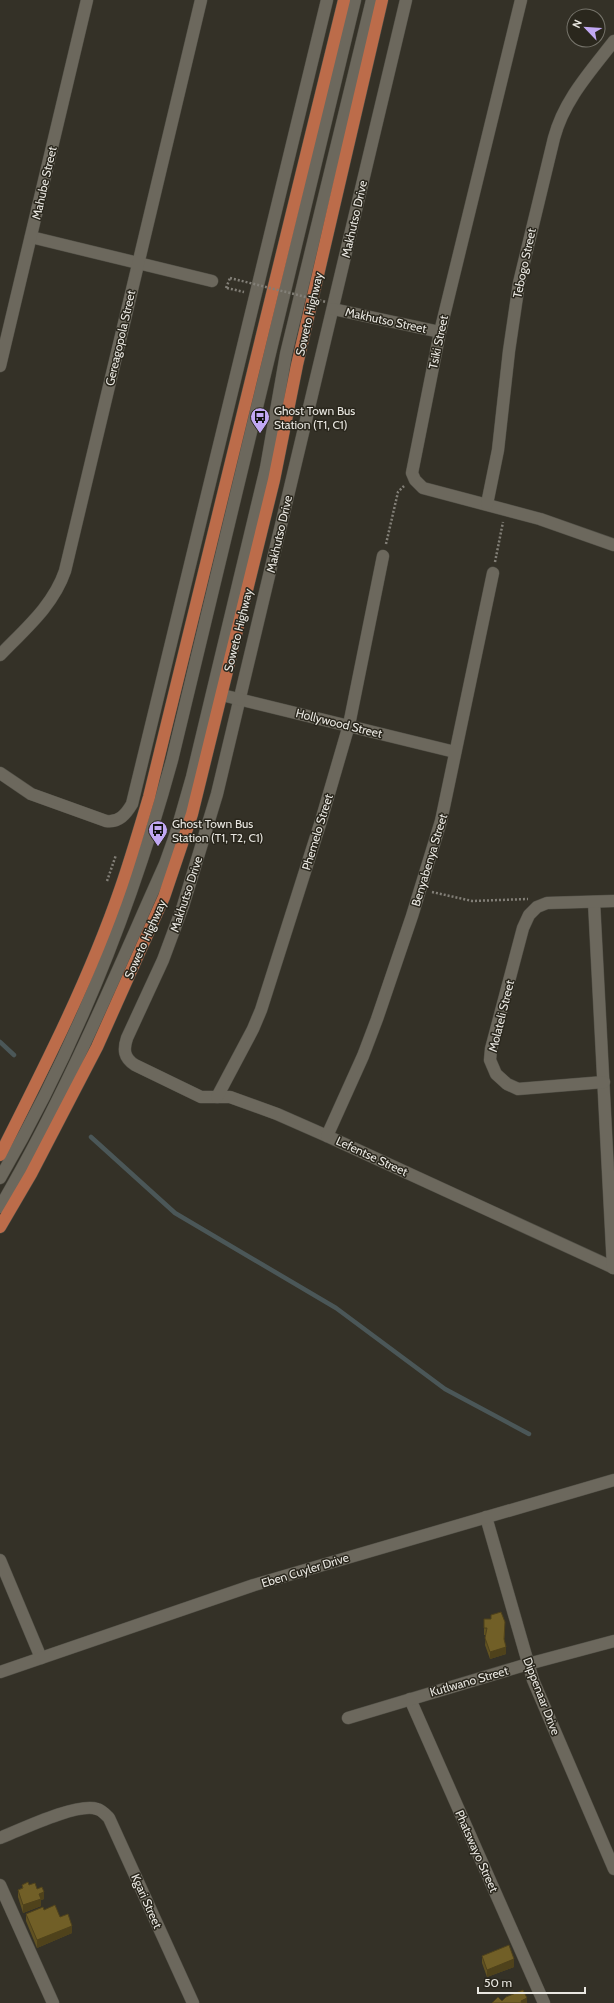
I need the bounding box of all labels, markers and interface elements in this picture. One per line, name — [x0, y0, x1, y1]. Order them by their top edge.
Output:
north arrow — [566, 8, 606, 48]
text: N — [569, 17, 585, 30]
street label: Mahube Street — [28, 145, 60, 221]
street label: Makhutso Drive — [338, 179, 370, 259]
street label: Tebogo Street — [509, 227, 539, 299]
street label: Soweto Highway — [292, 271, 326, 357]
street label: Gereagopola Street — [102, 289, 138, 387]
street label: Makhutso Street — [344, 304, 428, 336]
street label: Tsiki Street — [425, 314, 451, 370]
place label: Ghost Town Bus Station (T1, C1) — [274, 403, 355, 432]
bus stop icon: Ghost Town Bus Station (T1, C1) — [249, 406, 271, 434]
street label: Makhutso Drive — [263, 494, 295, 574]
street label: Soweto Highway — [220, 587, 256, 673]
street label: Hollywood Street — [294, 705, 384, 741]
street label: Phemelo Street — [298, 792, 336, 872]
street label: Benyabenya Street — [408, 812, 450, 908]
place label: Ghost Town Bus Station (T1, T2, C1) — [172, 816, 263, 845]
bus stop icon: Ghost Town Bus Station (T1, T2, C1) — [147, 819, 169, 847]
street label: Makhutso Drive — [167, 854, 205, 934]
street label: Soweto Highway — [121, 897, 169, 981]
street label: Molateli Street — [485, 978, 517, 1054]
street label: Lefentse Street — [334, 1133, 410, 1179]
street label: Eben Cuyler Drive — [259, 1550, 351, 1590]
street label: Dippenaar Drive — [520, 1655, 564, 1737]
street label: Kutlwano Street — [428, 1663, 510, 1699]
street label: Phatswayo Street — [452, 1808, 502, 1894]
street label: Kgari Street — [128, 1871, 166, 1931]
scale bar — [478, 1969, 585, 1995]
text: 50 m — [484, 1975, 512, 1990]

